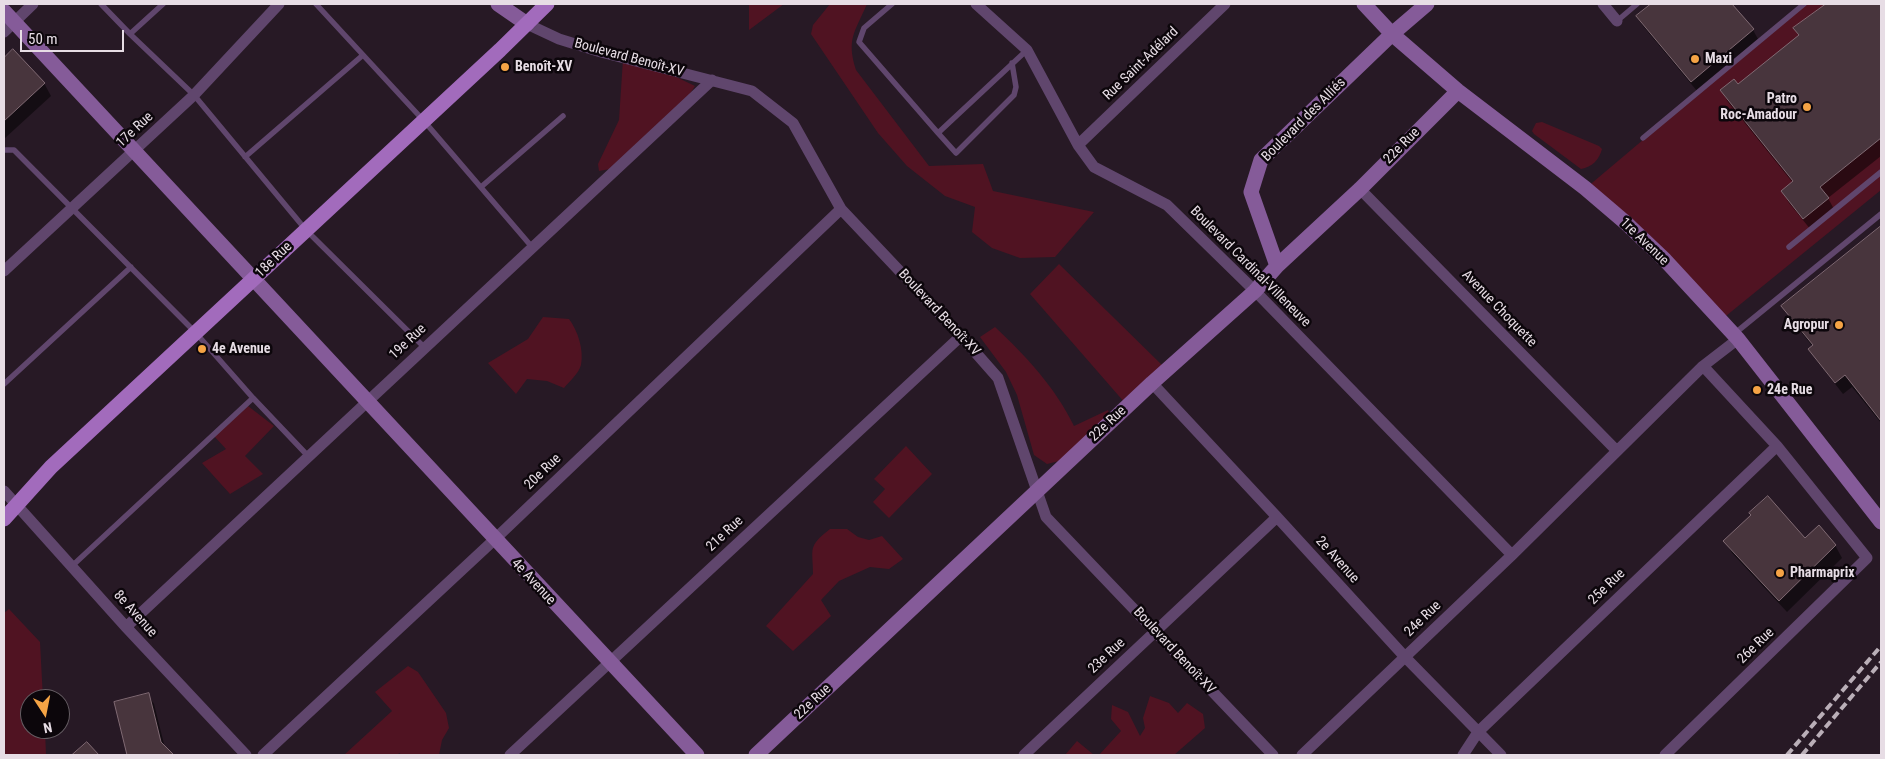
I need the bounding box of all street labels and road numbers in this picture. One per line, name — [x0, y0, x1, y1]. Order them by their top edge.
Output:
street label: Rue Saint-Adélard — [1100, 24, 1182, 104]
street label: Boulevard Benoît-XV — [572, 35, 686, 81]
street label: Boulevard des Alliés — [1259, 75, 1349, 165]
street label: 17e Rue — [113, 109, 157, 151]
street label: 22e Rue — [1380, 124, 1424, 168]
street label: Boulevard Cardinal-Villeneuve — [1186, 203, 1314, 331]
street label: 1re Avenue — [1616, 215, 1672, 269]
street label: 18e Rue — [252, 239, 296, 281]
street label: Boulevard Benoît-XV — [894, 266, 984, 360]
street label: Avenue Choquette — [1458, 267, 1540, 351]
street label: 19e Rue — [386, 321, 430, 363]
street label: 22e Rue — [1086, 403, 1130, 445]
street label: 20e Rue — [521, 451, 565, 493]
street label: 21e Rue — [703, 513, 747, 555]
street label: 2e Avenue — [1312, 533, 1362, 587]
street label: 4e Avenue — [507, 555, 559, 609]
street label: 25e Rue — [1585, 566, 1629, 608]
street label: 8e Avenue — [110, 587, 160, 641]
street label: 24e Rue — [1401, 598, 1445, 640]
street label: Boulevard Benoît-XV — [1129, 604, 1219, 698]
street label: 26e Rue — [1734, 625, 1778, 667]
street label: 23e Rue — [1085, 635, 1129, 677]
street label: 22e Rue — [791, 681, 835, 723]

